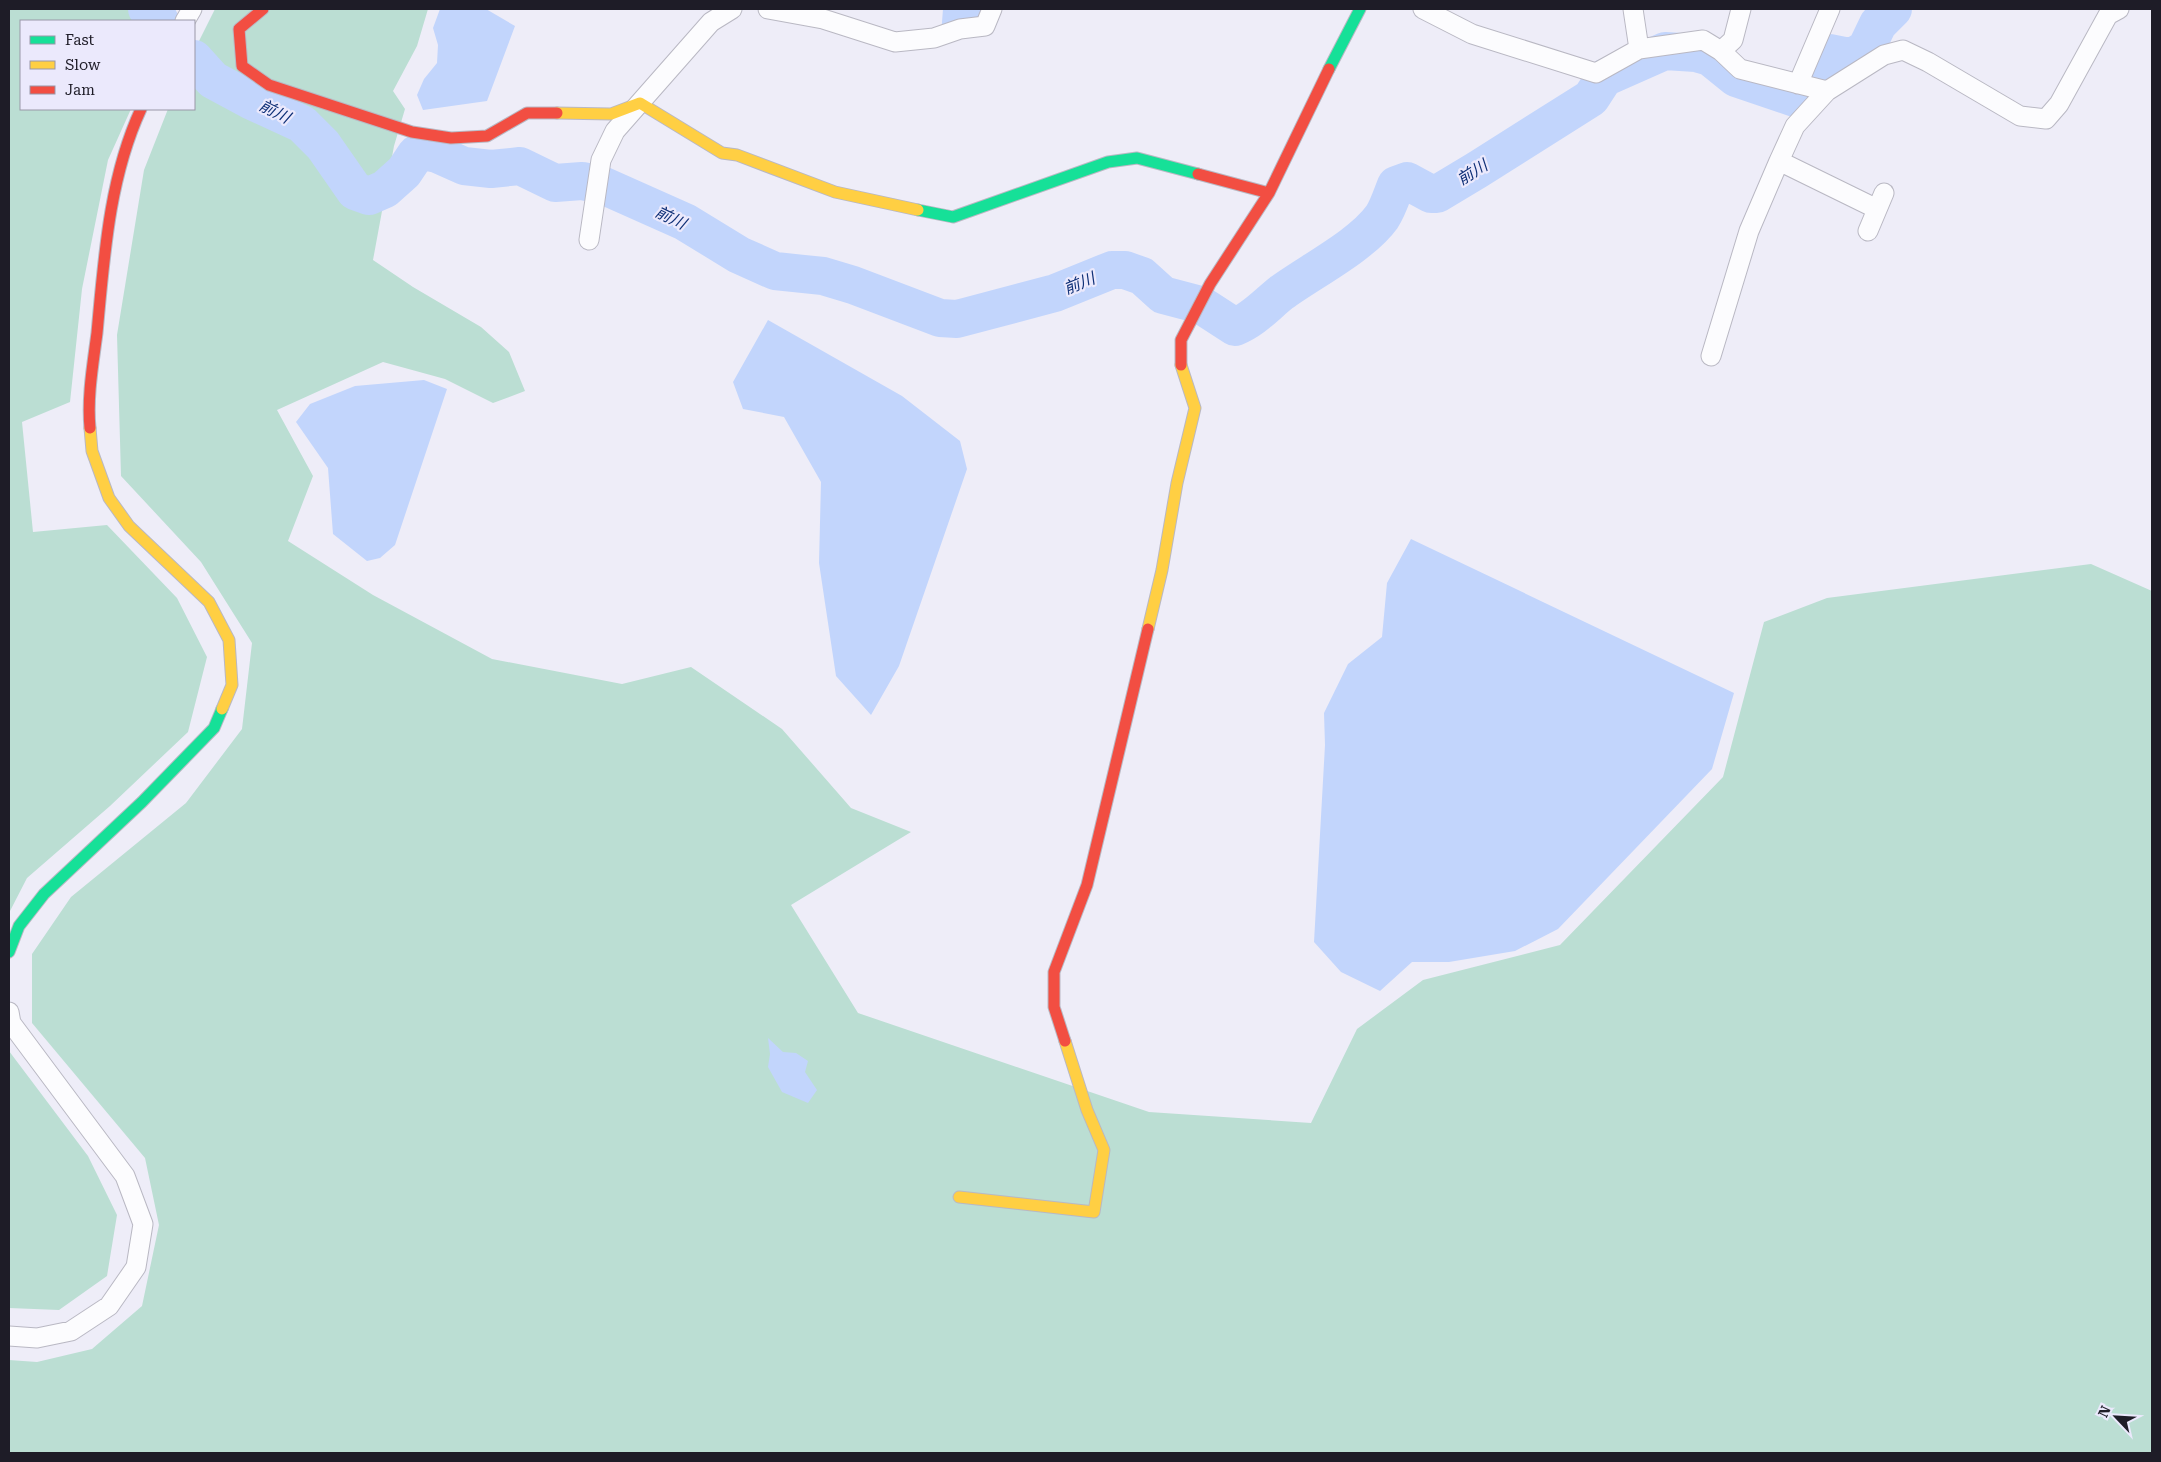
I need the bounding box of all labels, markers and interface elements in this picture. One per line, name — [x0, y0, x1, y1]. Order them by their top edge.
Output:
legend — [20, 20, 195, 110]
text: Fast — [65, 31, 95, 49]
text: Slow — [65, 56, 101, 74]
text: Jam — [65, 81, 95, 99]
water label: 前川 — [256, 96, 295, 128]
water label: 前川 — [1454, 155, 1493, 189]
water label: 前川 — [652, 202, 691, 234]
water label: 前川 — [1061, 268, 1099, 298]
north arrow — [2091, 1392, 2141, 1442]
text: N — [2095, 1403, 2114, 1420]

